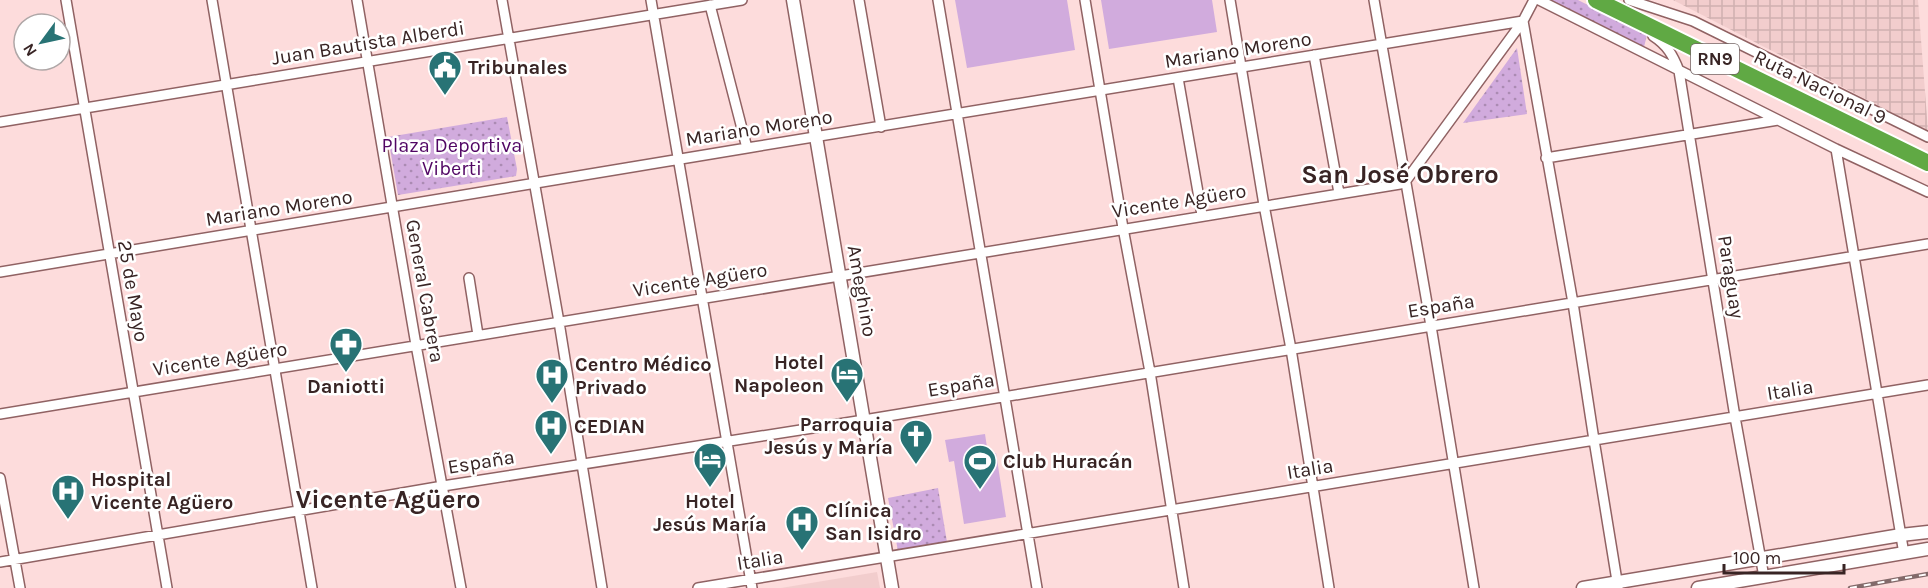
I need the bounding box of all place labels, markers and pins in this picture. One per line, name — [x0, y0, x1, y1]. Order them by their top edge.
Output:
public building icon: Tribunales — [427, 49, 463, 96]
place label: Tribunales — [468, 56, 568, 79]
pharmacy icon: Daniotti — [328, 326, 364, 373]
place label: Hotel Napoleon — [734, 351, 824, 397]
place label: Centro Médico Privado — [575, 353, 712, 399]
hotel icon: Hotel Napoleon — [829, 356, 865, 403]
hospital icon: Centro Médico Privado — [534, 357, 570, 404]
place label: Daniotti — [307, 375, 385, 398]
hospital icon: CEDIAN — [533, 408, 569, 455]
place label: Parroquia Jesús y María — [764, 413, 893, 459]
place label: CEDIAN — [574, 415, 645, 438]
church icon: Parroquia Jesús y María — [898, 418, 934, 465]
hotel icon: Hotel Jesús María — [692, 441, 728, 488]
sports icon: Club Huracán — [962, 443, 998, 490]
place label: Club Huracán — [1003, 450, 1133, 473]
place label: Hospital Vicente Agüero — [91, 468, 233, 514]
hospital icon: Hospital Vicente Agüero — [50, 473, 86, 520]
place label: Hotel Jesús María — [653, 490, 767, 536]
place label: Clínica San Isidro — [825, 499, 922, 545]
hospital icon: Clínica San Isidro — [784, 504, 820, 551]

